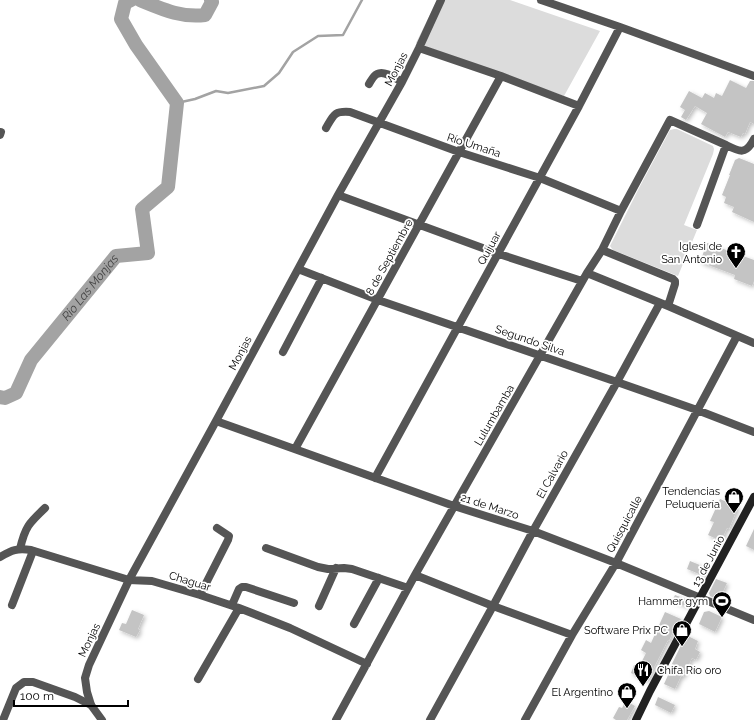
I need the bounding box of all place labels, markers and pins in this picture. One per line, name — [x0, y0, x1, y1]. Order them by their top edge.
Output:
place label: Iglesi de San Antonio — [661, 240, 723, 266]
church icon: Iglesi de San Antonio — [725, 241, 747, 269]
place label: Tendencias Peluquería — [662, 485, 720, 511]
shop icon: Tendencias Peluquería — [723, 486, 745, 514]
sports icon: Hammer gym — [711, 590, 733, 618]
place label: Hammer gym — [638, 595, 708, 608]
shop icon: Software Prix PC — [671, 619, 693, 647]
place label: Software Prix PC — [584, 624, 668, 637]
restaurant icon: Chifa Río oro — [632, 659, 654, 687]
place label: Chifa Río oro — [657, 664, 722, 677]
shop icon: El Argentino — [616, 681, 638, 709]
place label: El Argentino — [551, 686, 613, 699]

